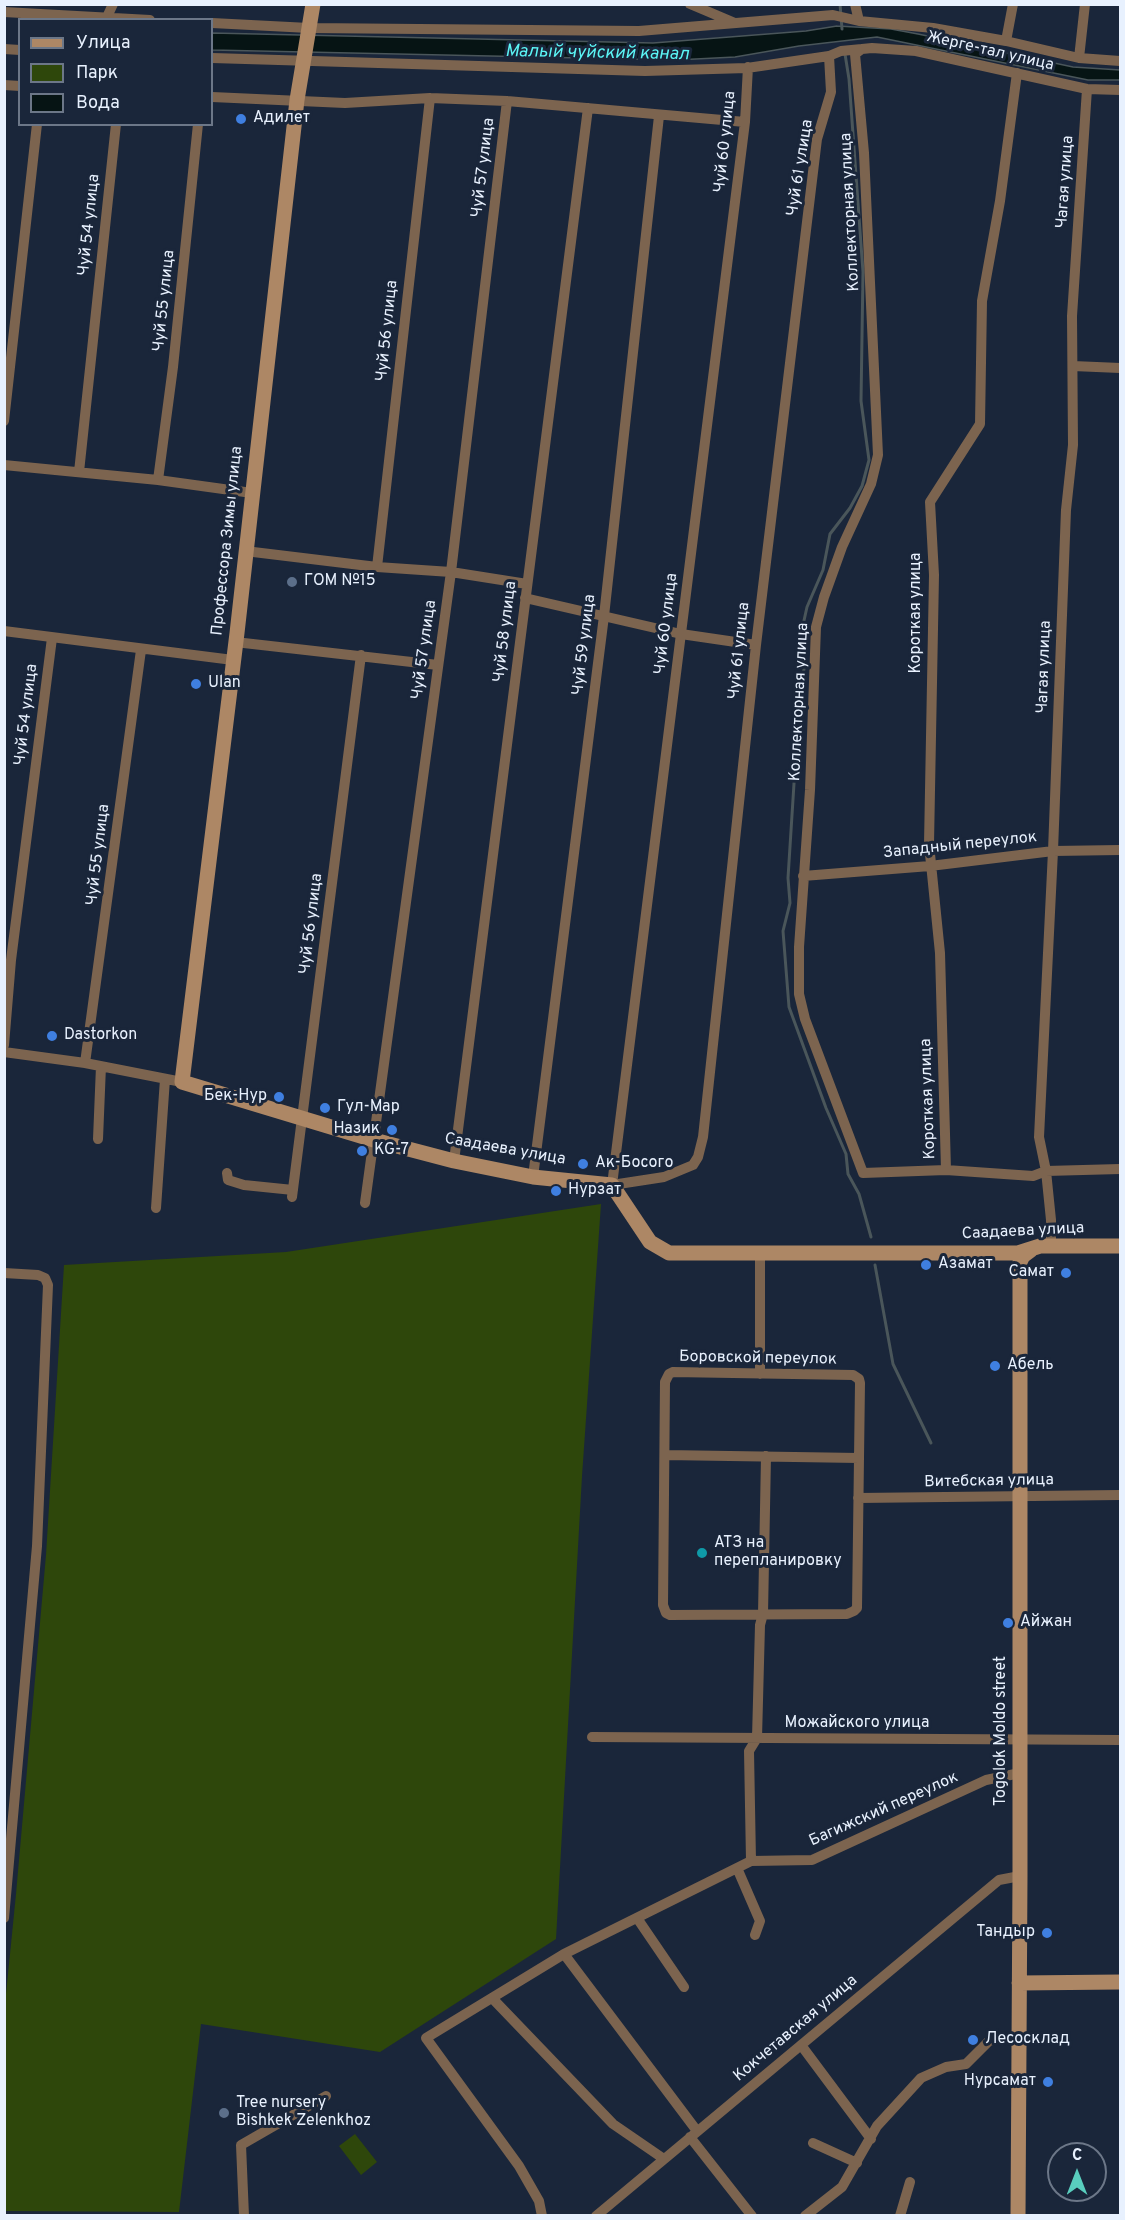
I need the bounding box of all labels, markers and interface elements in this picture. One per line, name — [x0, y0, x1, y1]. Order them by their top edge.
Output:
legend — [18, 18, 213, 126]
street label: Жерге-тал улица — [924, 28, 1056, 76]
text: Улица — [76, 32, 130, 55]
water label: Малый чуйский канал — [505, 42, 689, 66]
text: Парк — [76, 62, 118, 85]
street label: Чуй 60 улица — [711, 90, 741, 194]
text: Вода — [76, 92, 120, 115]
place label: Адилет — [253, 109, 310, 129]
marker: Адилет — [234, 112, 248, 126]
street label: Чуй 57 улица — [468, 117, 500, 219]
street label: Чуй 61 улица — [784, 118, 818, 218]
street label: Коллекторная улица — [837, 132, 865, 292]
street label: Чагая улица — [1053, 135, 1079, 229]
street label: Чуй 54 улица — [75, 173, 105, 277]
street label: Чуй 55 улица — [150, 249, 180, 353]
street label: Чуй 56 улица — [373, 279, 403, 383]
street label: Профессора Зимы улица — [209, 445, 247, 637]
street label: Короткая улица — [907, 552, 927, 674]
place label: ГОМ №15 — [304, 572, 376, 592]
street label: Чуй 60 улица — [651, 572, 683, 676]
marker: ГОМ №15 — [285, 575, 299, 589]
street label: Чуй 58 улица — [490, 580, 522, 684]
street label: Чуй 59 улица — [569, 593, 601, 697]
street label: Чуй 57 улица — [408, 599, 442, 701]
street label: Чуй 61 улица — [725, 601, 755, 701]
street label: Чагая улица — [1034, 620, 1056, 714]
street label: Коллекторная улица — [786, 622, 814, 782]
street label: Чуй 54 улица — [11, 663, 43, 767]
place label: Ulan — [208, 674, 241, 694]
marker: Ulan — [189, 677, 203, 691]
street label: Чуй 55 улица — [83, 803, 115, 907]
street label: Западный переулок — [882, 828, 1038, 864]
street label: Чуй 56 улица — [296, 872, 328, 976]
place label: Dastorkon — [64, 1026, 137, 1046]
marker: Dastorkon — [45, 1029, 59, 1043]
street label: Короткая улица — [917, 1038, 941, 1160]
place label: Бек-Нур — [204, 1087, 267, 1107]
marker: Бек-Нур — [272, 1090, 286, 1104]
place label: Гул-Мар — [337, 1098, 400, 1118]
marker: Гул-Мар — [318, 1101, 332, 1115]
place label: Назик — [334, 1120, 380, 1140]
marker: Назик — [385, 1123, 399, 1137]
street label: Саадаева улица — [443, 1130, 567, 1170]
place label: KG-7 — [374, 1141, 409, 1161]
marker: KG-7 — [355, 1144, 369, 1158]
place label: Ак-Босого — [595, 1154, 673, 1174]
marker: Ак-Босого — [576, 1157, 590, 1171]
place label: Нурзат — [568, 1181, 621, 1201]
marker: Нурзат — [549, 1184, 563, 1198]
street label: Саадаева улица — [961, 1219, 1085, 1245]
place label: Азамат — [938, 1255, 993, 1275]
marker: Азамат — [919, 1258, 933, 1272]
place label: Самат — [1008, 1263, 1054, 1283]
marker: Самат — [1059, 1266, 1073, 1280]
street label: Боровской переулок — [679, 1348, 837, 1370]
place label: Абель — [1007, 1356, 1054, 1376]
marker: Абель — [988, 1359, 1002, 1373]
street label: Витебская улица — [924, 1471, 1054, 1493]
place label: АТЗ на перепланировку — [714, 1534, 842, 1572]
marker: АТЗ на перепланировку — [695, 1546, 709, 1560]
place label: Айжан — [1020, 1613, 1072, 1633]
marker: Айжан — [1001, 1616, 1015, 1630]
street label: Togolok Moldo street — [992, 1656, 1012, 1806]
street label: Можайского улица — [785, 1714, 929, 1734]
street label: Багижский переулок — [807, 1768, 961, 1852]
place label: Тандыр — [976, 1923, 1035, 1943]
marker: Тандыр — [1040, 1926, 1054, 1940]
street label: Кокчетавская улица — [730, 1972, 862, 2086]
place label: Лесосклад — [985, 2030, 1070, 2050]
marker: Лесосклад — [966, 2033, 980, 2047]
place label: Нурсамат — [964, 2072, 1036, 2092]
marker: Нурсамат — [1041, 2075, 1055, 2089]
place label: Tree nursery Bishkek Zelenkhoz — [236, 2094, 371, 2132]
marker: Tree nursery Bishkek Zelenkhoz — [217, 2106, 231, 2120]
north arrow — [1047, 2142, 1107, 2202]
text: С — [1072, 2146, 1082, 2166]

